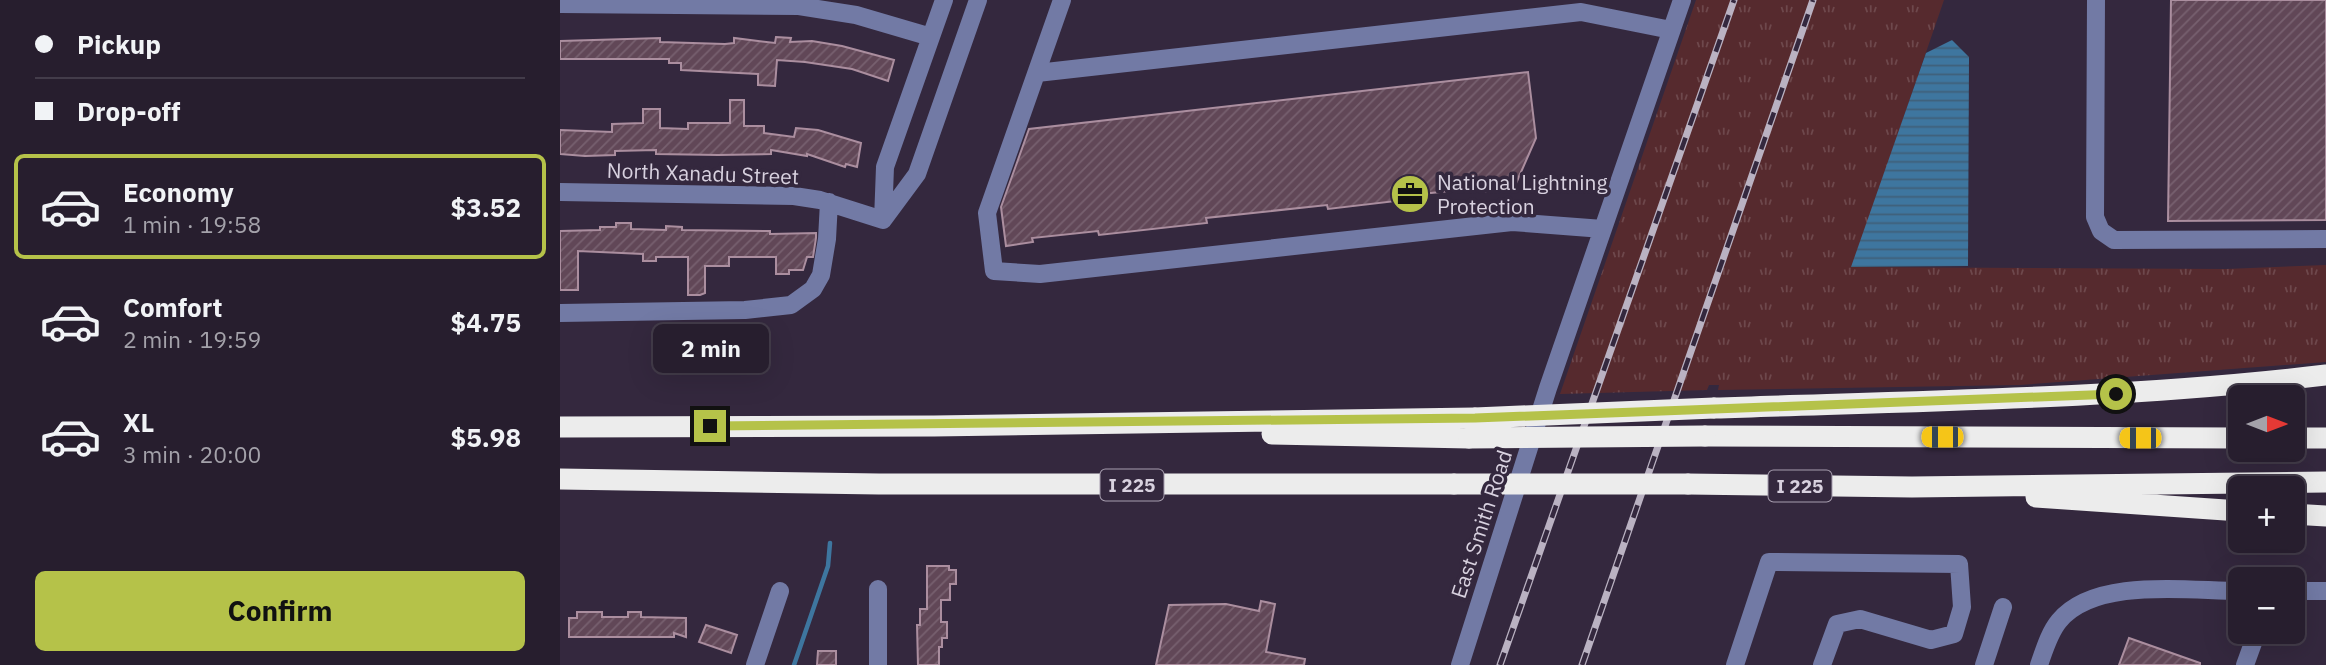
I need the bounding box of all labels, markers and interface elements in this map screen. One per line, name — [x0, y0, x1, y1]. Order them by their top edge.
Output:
text: Pickup — [77, 27, 161, 61]
text: Drop-off — [77, 94, 180, 128]
street label: North Xanadu Street — [606, 156, 800, 190]
place label: National Lightning Protection — [1437, 168, 1608, 220]
office icon: National Lightning Protection — [1389, 173, 1431, 215]
icon: car — [39, 175, 102, 238]
text: Economy — [123, 175, 234, 209]
text: $3.52 — [451, 190, 521, 224]
text: 1 min · 19:58 — [123, 209, 261, 239]
icon: car — [39, 290, 102, 353]
text: Comfort — [123, 290, 222, 324]
text: $4.75 — [451, 305, 521, 339]
text: 2 min · 19:59 — [123, 324, 261, 354]
callout: 2 min — [652, 324, 768, 374]
text: 2 min — [681, 333, 741, 363]
route start — [2100, 378, 2132, 410]
north arrow — [2228, 385, 2305, 462]
map controls — [2228, 385, 2305, 644]
icon: car — [39, 405, 102, 468]
text: XL — [123, 405, 154, 439]
route end — [694, 410, 726, 442]
text: $5.98 — [451, 420, 521, 454]
car — [1922, 427, 1964, 448]
car — [2120, 428, 2162, 449]
text: 3 min · 20:00 — [123, 439, 261, 469]
street label: East Smith Road — [1444, 446, 1518, 602]
road number: I 225 — [1100, 470, 1164, 500]
road number: I 225 — [1768, 471, 1832, 502]
button: + — [2228, 476, 2305, 553]
button: − — [2228, 567, 2305, 644]
button: Confirm — [35, 571, 525, 651]

